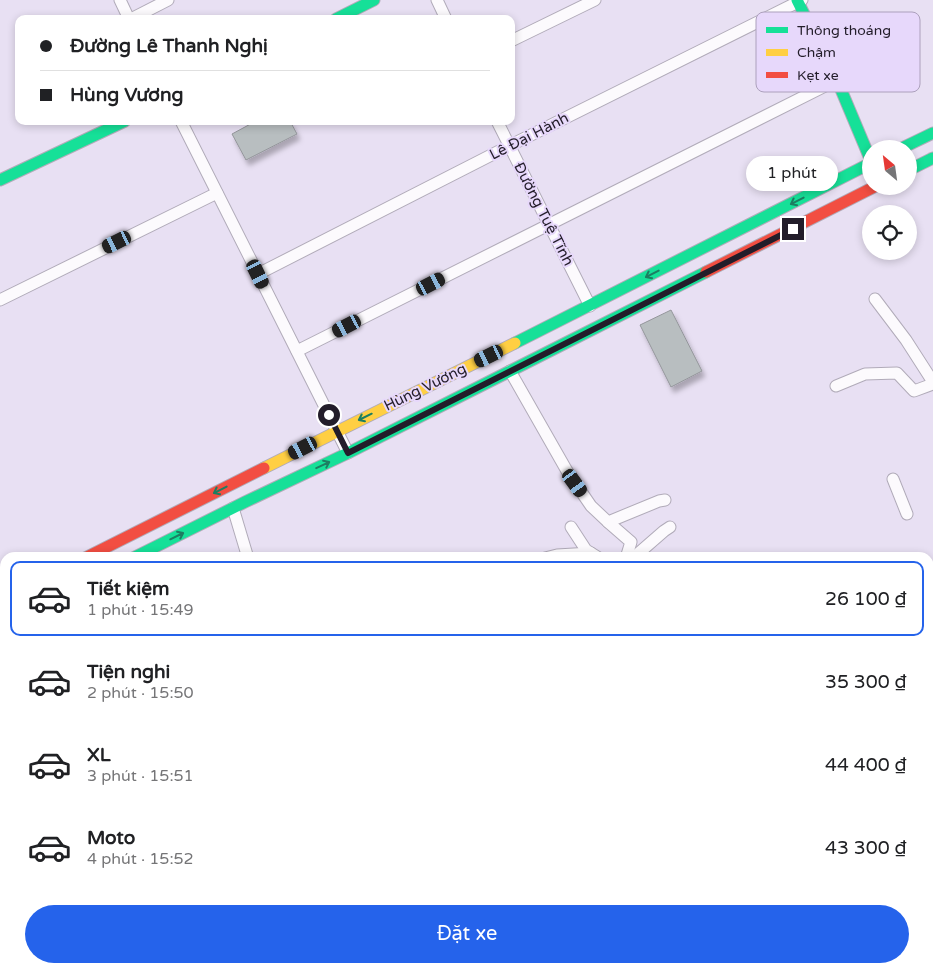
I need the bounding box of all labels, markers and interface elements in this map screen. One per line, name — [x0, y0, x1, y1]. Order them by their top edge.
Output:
legend — [756, 12, 920, 92]
text: Thông thoáng — [797, 22, 891, 39]
text: Đường Lê Thanh Nghị — [70, 35, 268, 57]
text: Chậm — [797, 44, 836, 61]
text: Kẹt xe — [797, 67, 839, 84]
text: Hùng Vương — [70, 84, 183, 106]
street label: Lê Đại Hành — [486, 108, 572, 164]
north arrow — [862, 140, 918, 195]
map controls — [862, 140, 917, 260]
callout: 1 phút — [747, 156, 839, 192]
street label: Đường Tuệ Tĩnh — [510, 159, 578, 269]
text: 1 phút — [767, 163, 817, 183]
one-way arrow — [789, 196, 804, 206]
button: locate — [862, 205, 917, 260]
route end — [782, 218, 804, 240]
car — [100, 229, 133, 255]
car — [244, 257, 271, 291]
one-way arrow — [645, 270, 660, 279]
car — [414, 271, 447, 297]
car — [330, 313, 363, 339]
car — [472, 343, 505, 369]
street label: Hùng Vương — [381, 359, 469, 415]
route start — [318, 404, 340, 426]
one-way arrow — [358, 413, 373, 422]
car — [286, 435, 319, 461]
one-way arrow — [315, 460, 330, 469]
car — [560, 466, 589, 500]
one-way arrow — [213, 485, 228, 495]
one-way arrow — [169, 531, 184, 540]
icon: car — [27, 576, 72, 621]
text: Tiết kiệm — [87, 578, 169, 600]
text: 26 100 ₫ — [825, 588, 907, 610]
text: 1 phút · 15:49 — [87, 600, 194, 620]
icon: car — [27, 659, 72, 704]
text: Tiện nghi — [87, 661, 170, 683]
text: 35 300 ₫ — [825, 671, 907, 693]
text: 2 phút · 15:50 — [87, 683, 194, 703]
icon: car — [27, 742, 72, 787]
text: XL — [87, 744, 111, 766]
text: 44 400 ₫ — [825, 754, 907, 776]
text: 3 phút · 15:51 — [87, 766, 194, 786]
icon: car — [27, 825, 72, 870]
text: Moto — [87, 827, 135, 849]
text: 43 300 ₫ — [825, 837, 907, 859]
text: 4 phút · 15:52 — [87, 849, 194, 869]
button: Đặt xe — [25, 905, 909, 963]

